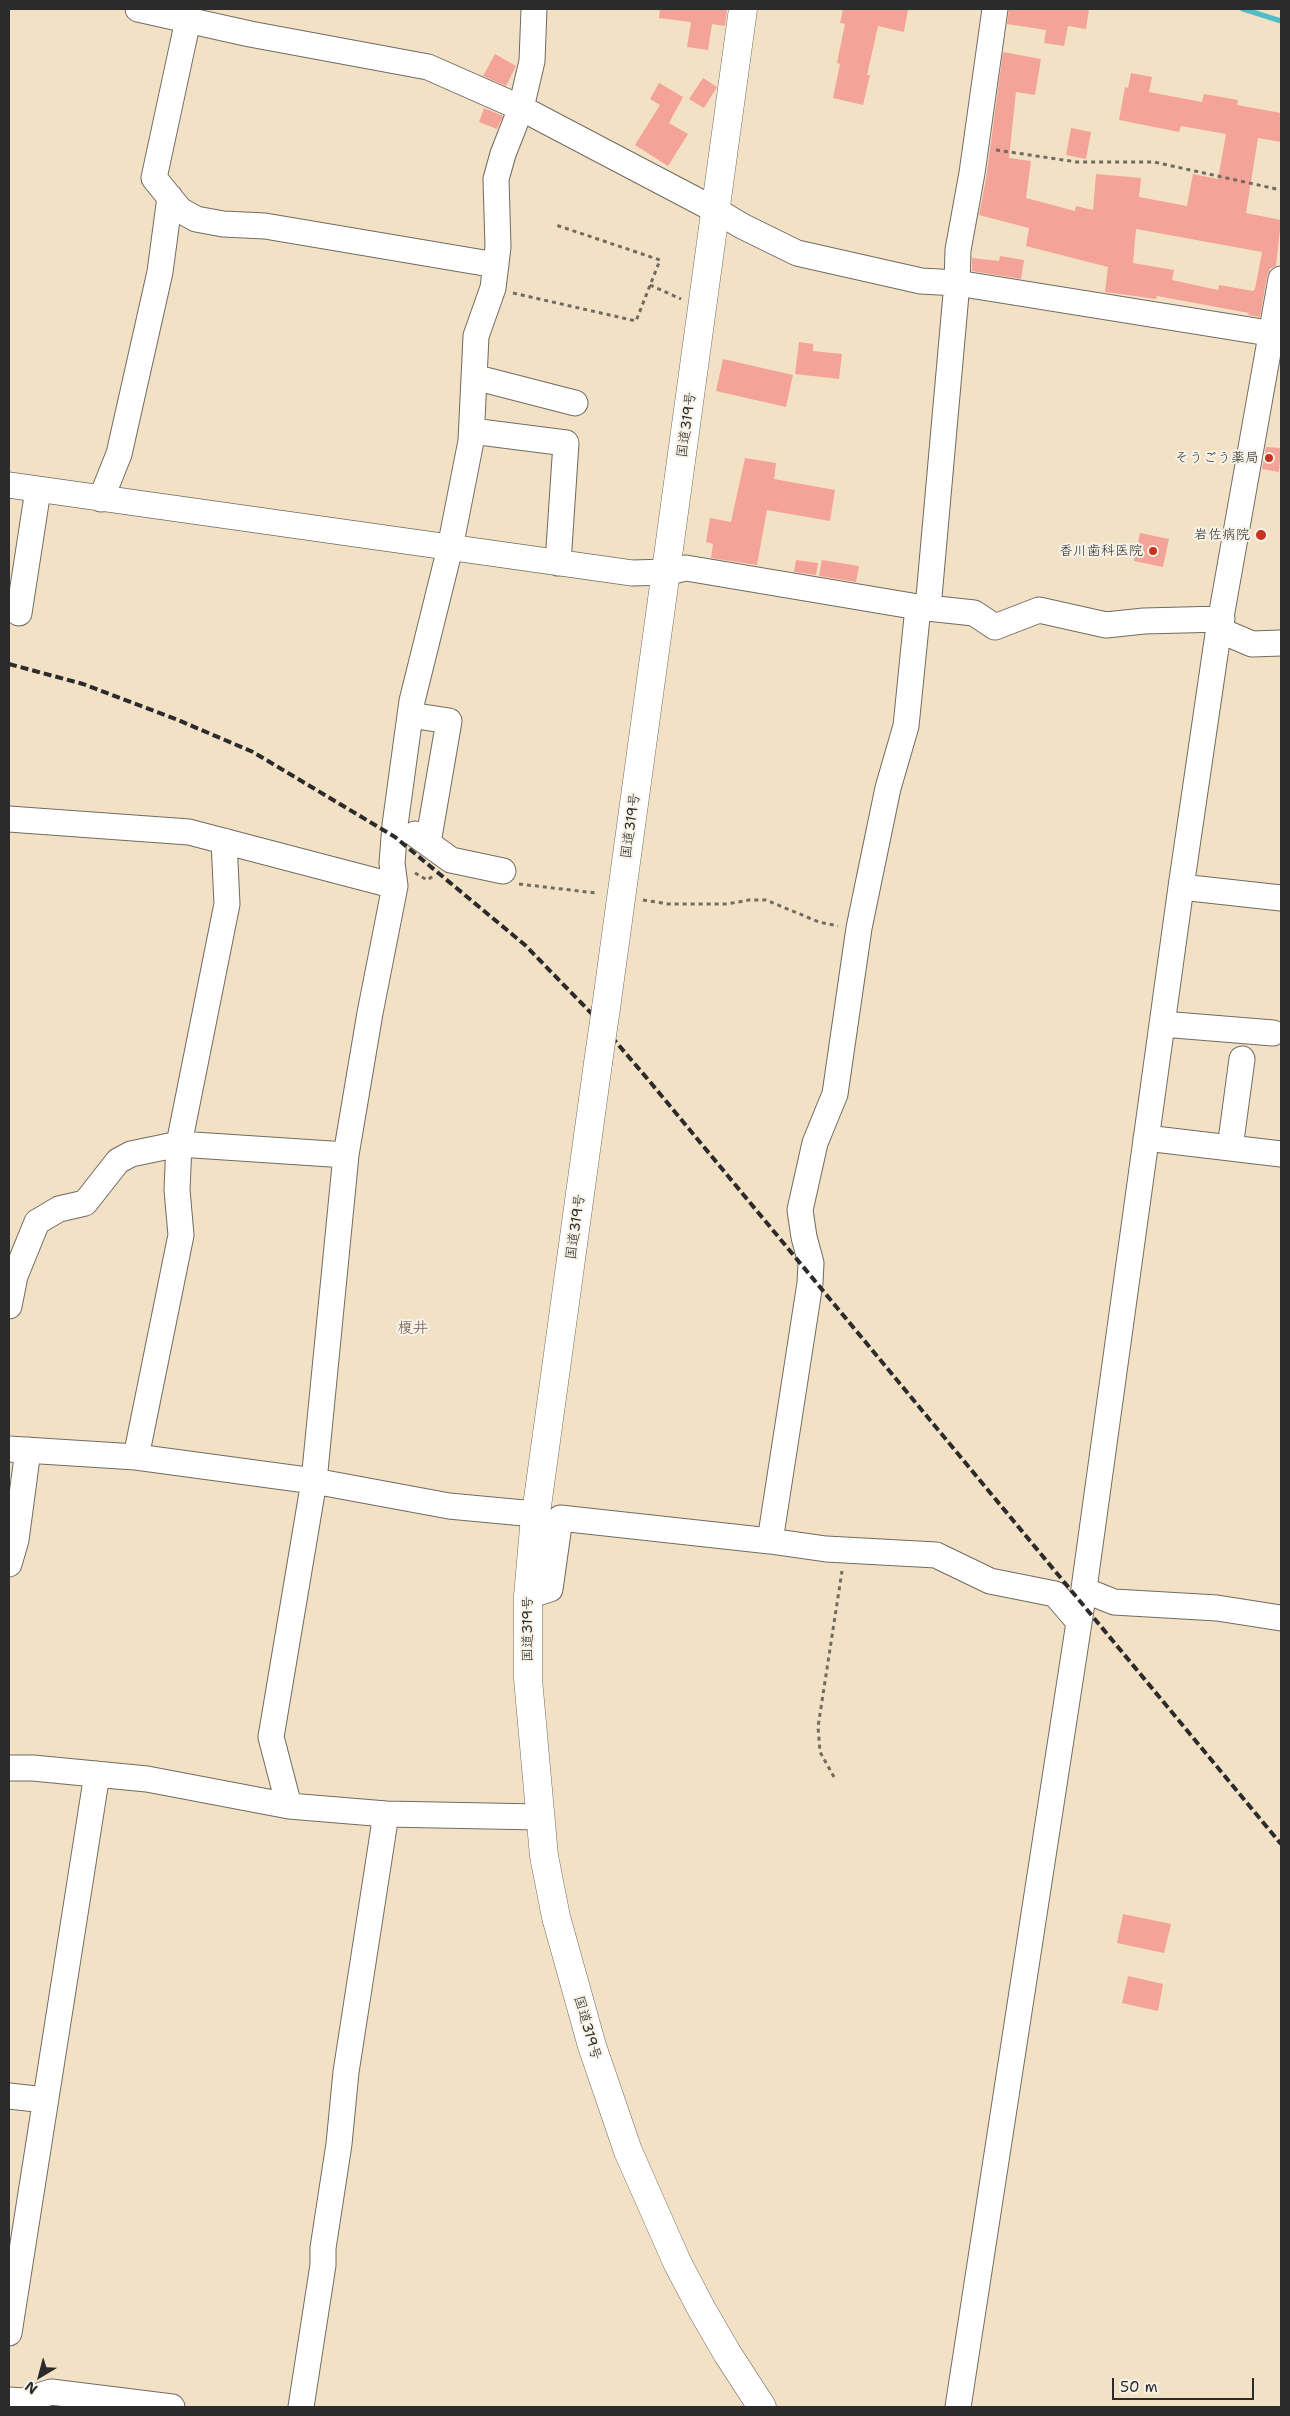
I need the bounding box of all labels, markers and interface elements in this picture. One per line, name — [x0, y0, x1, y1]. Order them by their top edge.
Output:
street label: 国道319号 — [674, 391, 700, 459]
place label: そうごう薬局 — [1175, 450, 1259, 466]
marker: そうごう薬局 — [1263, 452, 1275, 464]
place label: 岩佐病院 — [1194, 527, 1250, 543]
marker: 岩佐病院 — [1254, 528, 1268, 542]
place label: 香川歯科医院 — [1059, 543, 1143, 559]
marker: 香川歯科医院 — [1147, 545, 1159, 557]
street label: 国道319号 — [618, 792, 644, 860]
street label: 国道319号 — [563, 1193, 589, 1261]
district label: 榎井 — [397, 1319, 429, 1339]
street label: 国道319号 — [520, 1596, 536, 1662]
street label: 国道319号 — [570, 1994, 604, 2062]
north arrow — [15, 2351, 65, 2401]
scale bar — [1115, 2368, 1258, 2400]
text: N — [21, 2377, 41, 2399]
text: 50 m — [1120, 2377, 1158, 2397]

